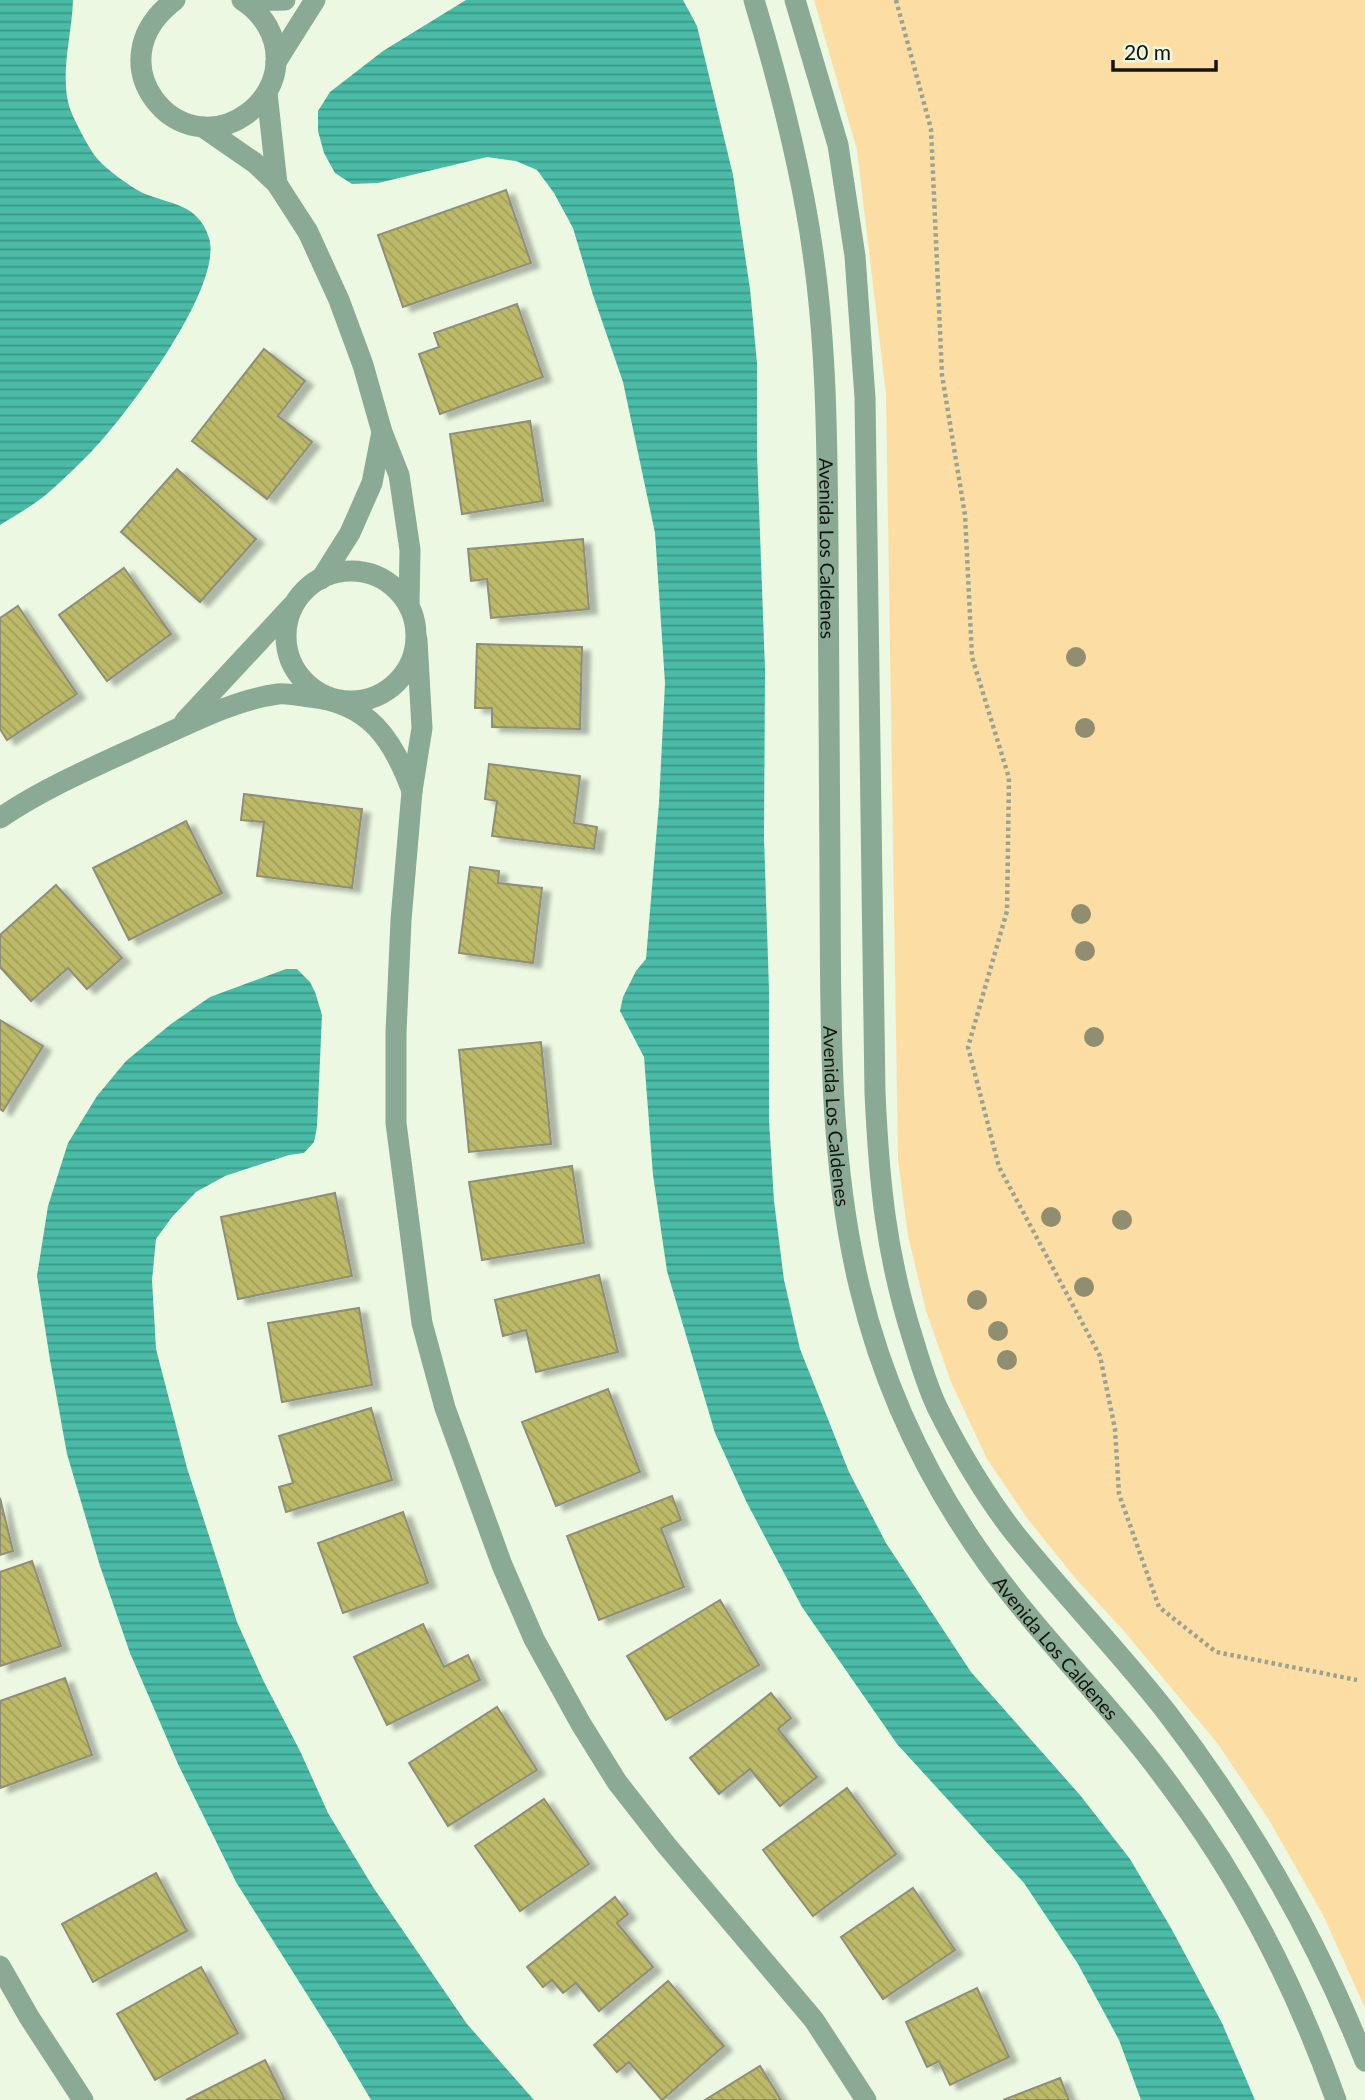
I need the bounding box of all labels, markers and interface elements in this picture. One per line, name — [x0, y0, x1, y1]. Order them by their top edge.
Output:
scale bar — [1113, 28, 1216, 72]
text: 20 m — [1124, 39, 1171, 64]
street label: Avenida Los Caldenes — [815, 458, 840, 639]
street label: Avenida Los Caldenes — [820, 1026, 856, 1208]
street label: Avenida Los Caldenes — [989, 1571, 1124, 1724]

